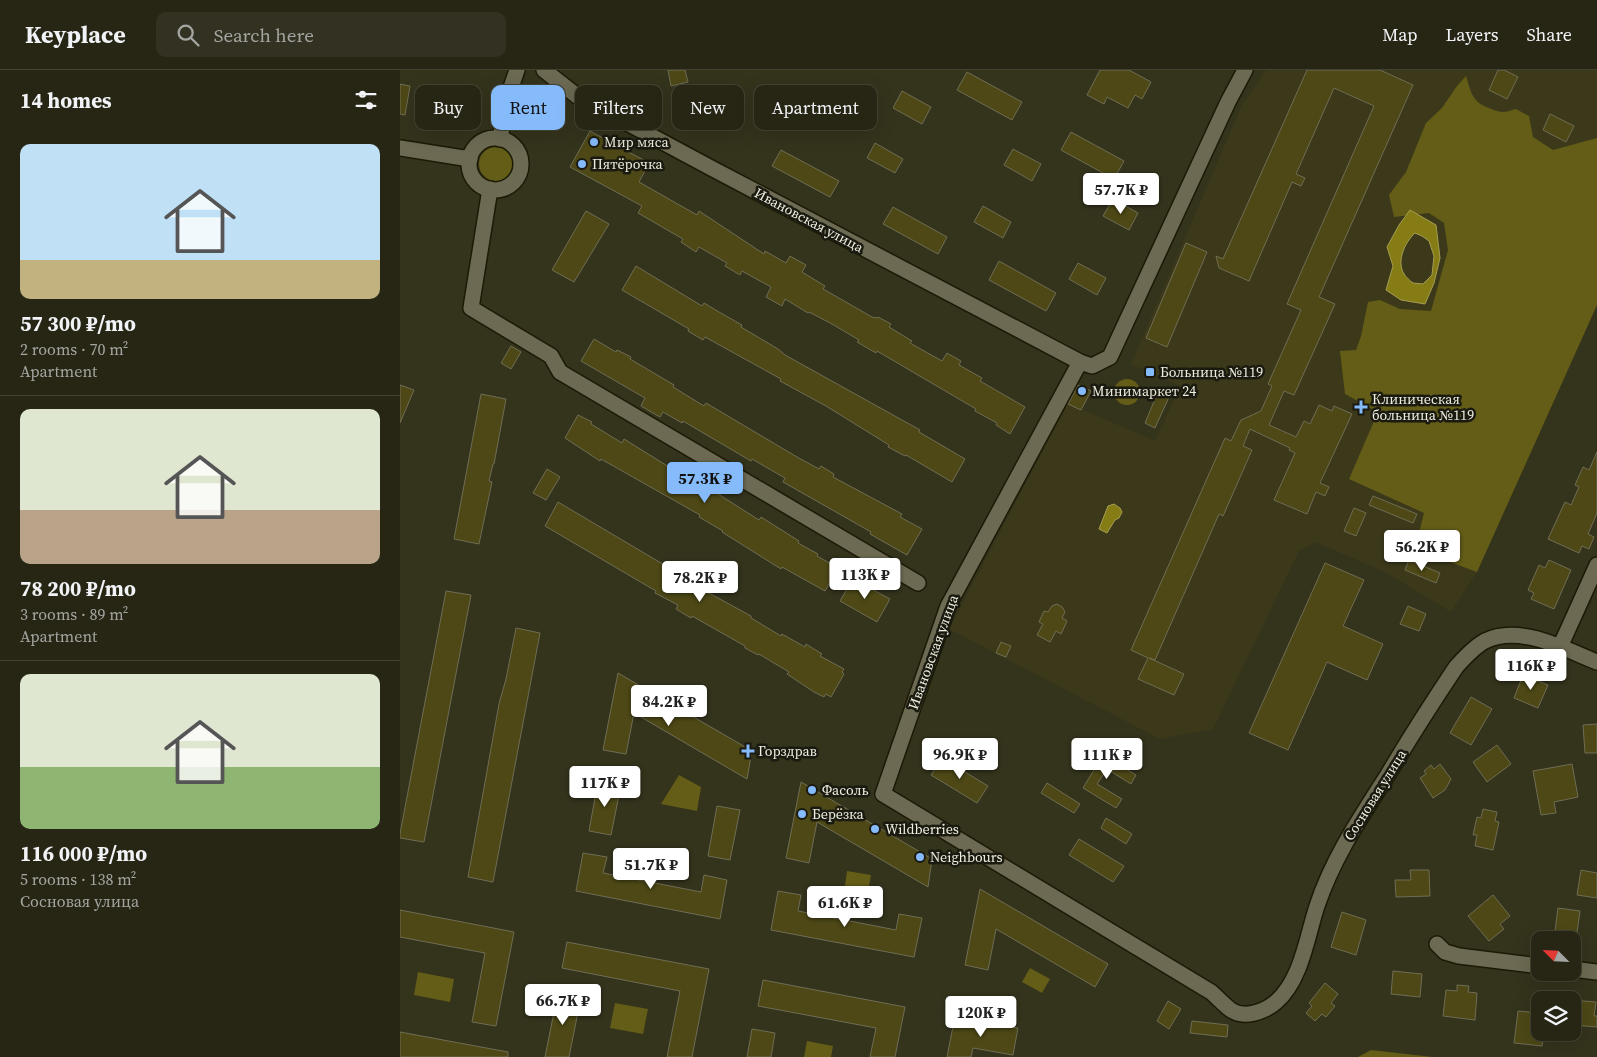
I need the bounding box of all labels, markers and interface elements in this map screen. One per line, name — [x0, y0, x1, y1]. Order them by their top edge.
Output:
search box — [156, 12, 506, 57]
text: Keyplace — [25, 18, 126, 51]
icon: search — [174, 21, 202, 49]
text: Search here — [214, 22, 314, 48]
text: Map — [1382, 22, 1417, 47]
text: Layers — [1445, 22, 1498, 47]
text: Share — [1526, 22, 1572, 47]
chip: Buy — [415, 85, 481, 130]
chip: Rent — [491, 85, 565, 130]
chip: Filters — [575, 85, 662, 130]
chip: New — [672, 85, 744, 130]
chip: Apartment — [754, 85, 877, 130]
text: 14 homes — [20, 86, 112, 115]
icon: filters — [352, 86, 380, 114]
place label: Мир мяса — [604, 132, 669, 152]
marker: Мир мяса — [588, 136, 600, 148]
place label: Пятёрочка — [592, 154, 664, 174]
marker: Пятёрочка — [576, 158, 588, 170]
pin: 57.7K ₽ — [1075, 172, 1167, 215]
icon: home — [155, 176, 245, 266]
text: 57.7K ₽ — [1094, 178, 1148, 200]
street label: Ивановская улица — [751, 183, 868, 258]
text: 57 300 ₽/mo — [20, 309, 136, 338]
text: 2 rooms · 70 m² — [20, 338, 128, 360]
text: Apartment — [20, 360, 97, 382]
place label: Больница №119 — [1160, 362, 1263, 382]
marker: Больница №119 — [1144, 366, 1156, 378]
place label: Минимаркет 24 — [1092, 381, 1196, 401]
marker: Минимаркет 24 — [1076, 385, 1088, 397]
place label: Клиническая больница №119 — [1372, 389, 1474, 425]
marker: Клиническая больница №119 — [1354, 400, 1368, 414]
icon: home — [155, 442, 245, 532]
pin: 57.3K ₽ — [659, 462, 751, 504]
text: 57.3K ₽ — [678, 467, 732, 489]
pin: 56.2K ₽ — [1376, 530, 1468, 572]
text: 56.2K ₽ — [1395, 535, 1449, 557]
pin: 113K ₽ — [824, 558, 906, 600]
pin: 78.2K ₽ — [654, 560, 746, 603]
text: 113K ₽ — [840, 563, 890, 585]
text: 78.2K ₽ — [673, 566, 727, 588]
text: 78 200 ₽/mo — [20, 574, 136, 603]
street label: Ивановская улица — [903, 591, 963, 712]
text: 3 rooms · 89 m² — [20, 603, 128, 625]
text: Apartment — [20, 625, 97, 647]
pin: 116K ₽ — [1490, 648, 1572, 691]
text: 116K ₽ — [1506, 654, 1556, 676]
pin: 84.2K ₽ — [623, 684, 715, 727]
text: 84.2K ₽ — [642, 690, 696, 712]
icon: home — [155, 707, 245, 797]
pin: 96.9K ₽ — [914, 738, 1006, 780]
pin: 111K ₽ — [1066, 738, 1148, 780]
place label: Горздрав — [758, 741, 817, 761]
text: 96.9K ₽ — [933, 743, 987, 765]
text: 111K ₽ — [1082, 743, 1132, 765]
marker: Горздрав — [742, 745, 754, 757]
street label: Сосновая улица — [1339, 745, 1412, 844]
pin: 117K ₽ — [564, 766, 646, 808]
text: 117K ₽ — [580, 771, 630, 793]
place label: Фасоль — [822, 780, 869, 800]
marker: Фасоль — [806, 784, 818, 796]
place label: Берёзка — [812, 804, 865, 824]
marker: Берёзка — [796, 808, 808, 820]
place label: Wildberries — [885, 819, 959, 839]
marker: Wildberries — [869, 823, 881, 835]
text: 116 000 ₽/mo — [20, 839, 147, 868]
place label: Neighbours — [930, 847, 1003, 867]
pin: 51.7K ₽ — [605, 848, 697, 890]
marker: Neighbours — [914, 851, 926, 863]
text: 51.7K ₽ — [624, 853, 678, 875]
text: 5 rooms · 138 m² — [20, 868, 136, 890]
pin: 61.6K ₽ — [799, 886, 891, 928]
text: Сосновая улица — [20, 890, 139, 912]
text: 61.6K ₽ — [818, 891, 872, 913]
north arrow — [1531, 931, 1581, 981]
map controls — [1531, 931, 1581, 1041]
pin: 66.7K ₽ — [517, 984, 609, 1026]
text: 66.7K ₽ — [536, 989, 590, 1011]
button: layers — [1531, 991, 1581, 1041]
pin: 120K ₽ — [940, 996, 1022, 1038]
text: 120K ₽ — [956, 1001, 1006, 1023]

